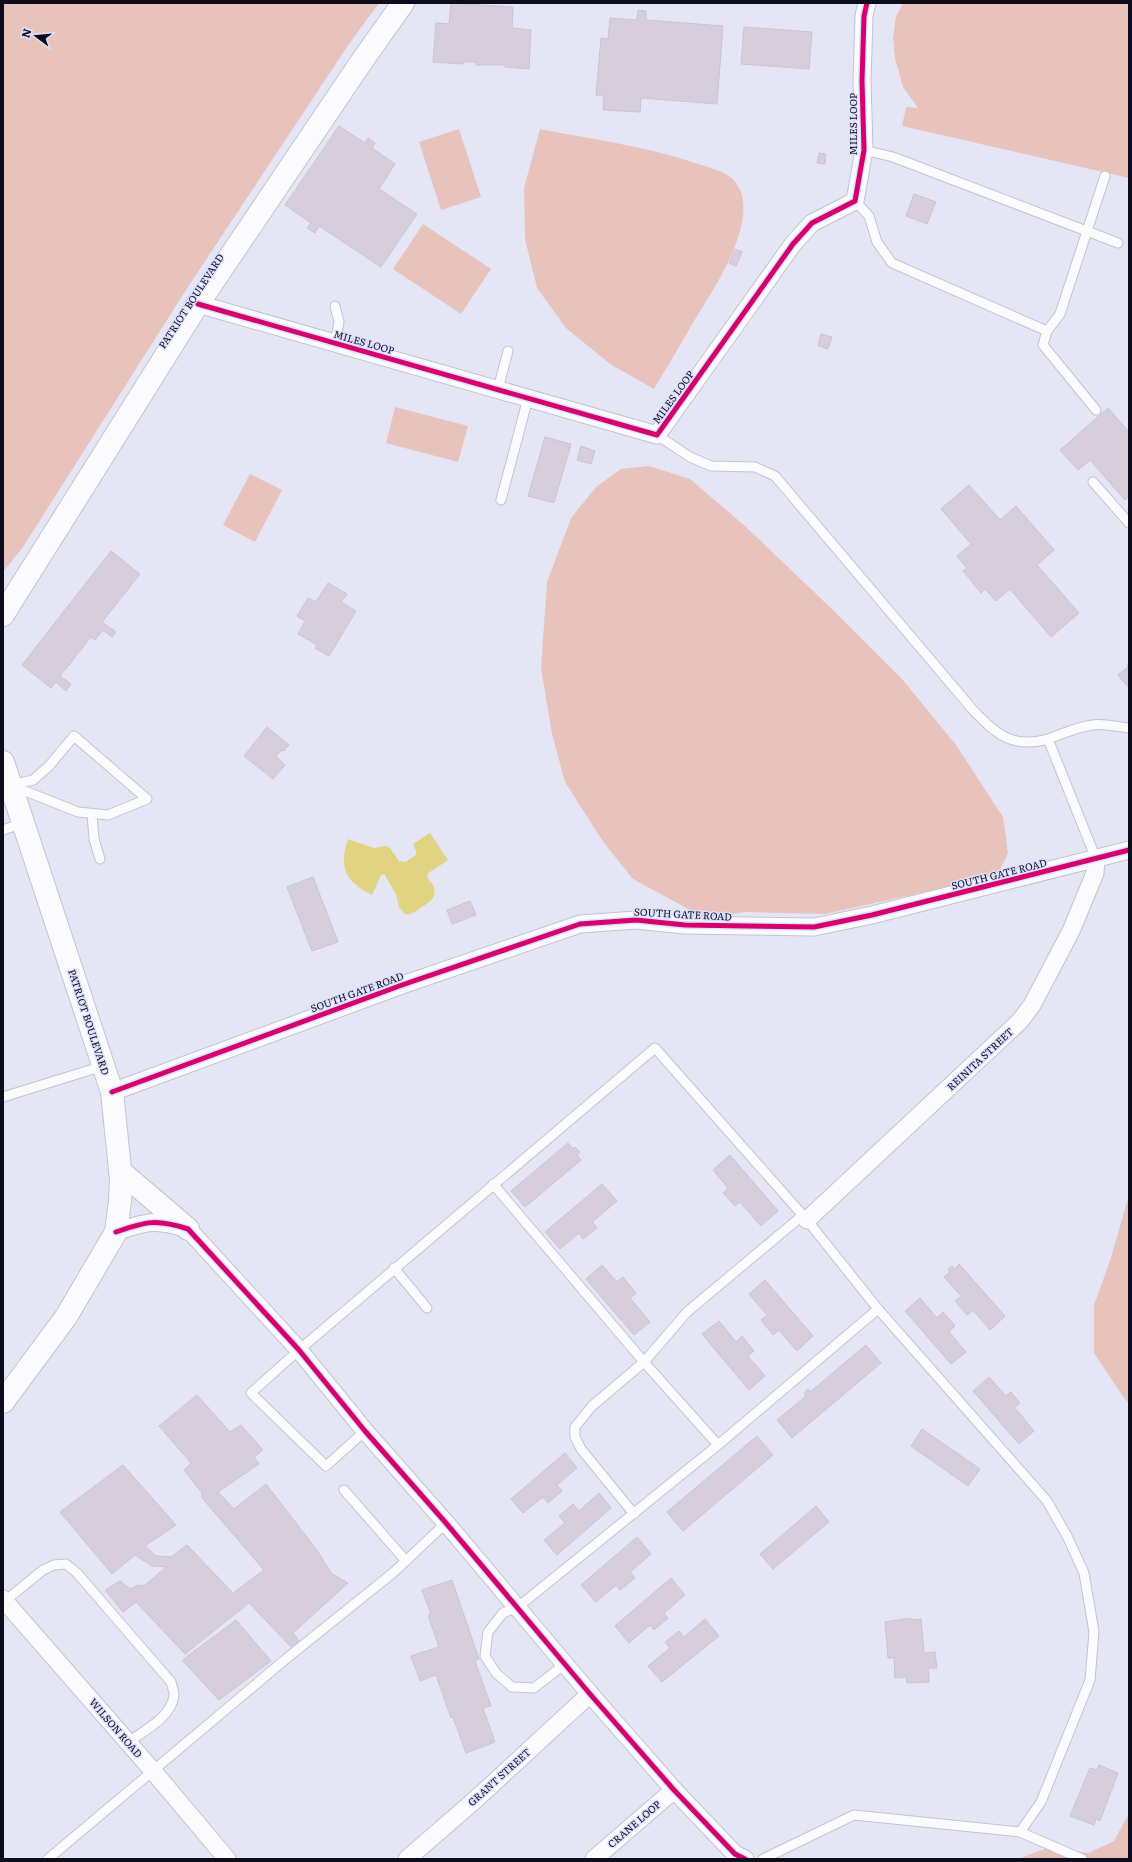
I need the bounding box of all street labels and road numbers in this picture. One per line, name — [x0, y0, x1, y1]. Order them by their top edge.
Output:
street label: MILES LOOP — [845, 93, 860, 155]
street label: PATRIOT BOULEVARD — [154, 250, 227, 351]
street label: MILES LOOP — [332, 326, 396, 357]
street label: MILES LOOP — [648, 367, 697, 426]
street label: SOUTH GATE ROAD — [949, 854, 1049, 893]
street label: SOUTH GATE ROAD — [634, 903, 733, 924]
street label: PATRIOT BOULEVARD — [65, 967, 114, 1077]
street label: SOUTH GATE ROAD — [308, 968, 406, 1015]
street label: REINITA STREET — [943, 1024, 1016, 1093]
street label: WILSON ROAD — [86, 1695, 147, 1761]
street label: GRANT STREET — [464, 1744, 533, 1809]
street label: CRANE LOOP — [604, 1796, 663, 1851]

